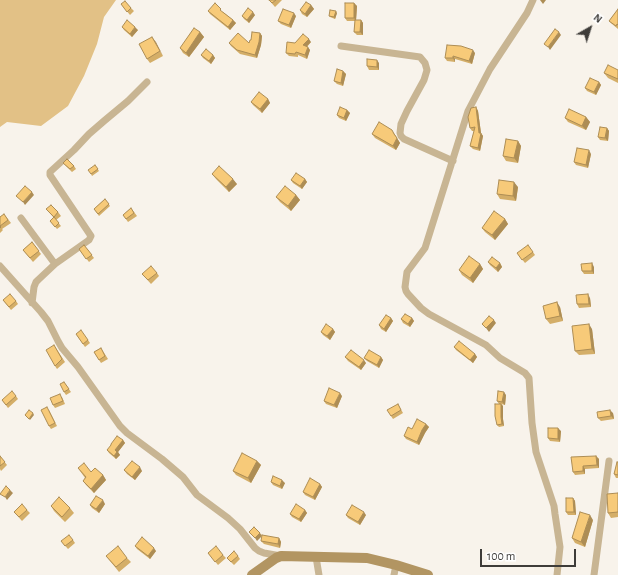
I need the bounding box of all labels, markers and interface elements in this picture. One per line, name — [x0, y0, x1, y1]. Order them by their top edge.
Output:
north arrow — [570, 8, 610, 48]
text: N — [591, 12, 604, 25]
scale bar — [482, 541, 578, 567]
text: 100 m — [487, 550, 515, 562]

